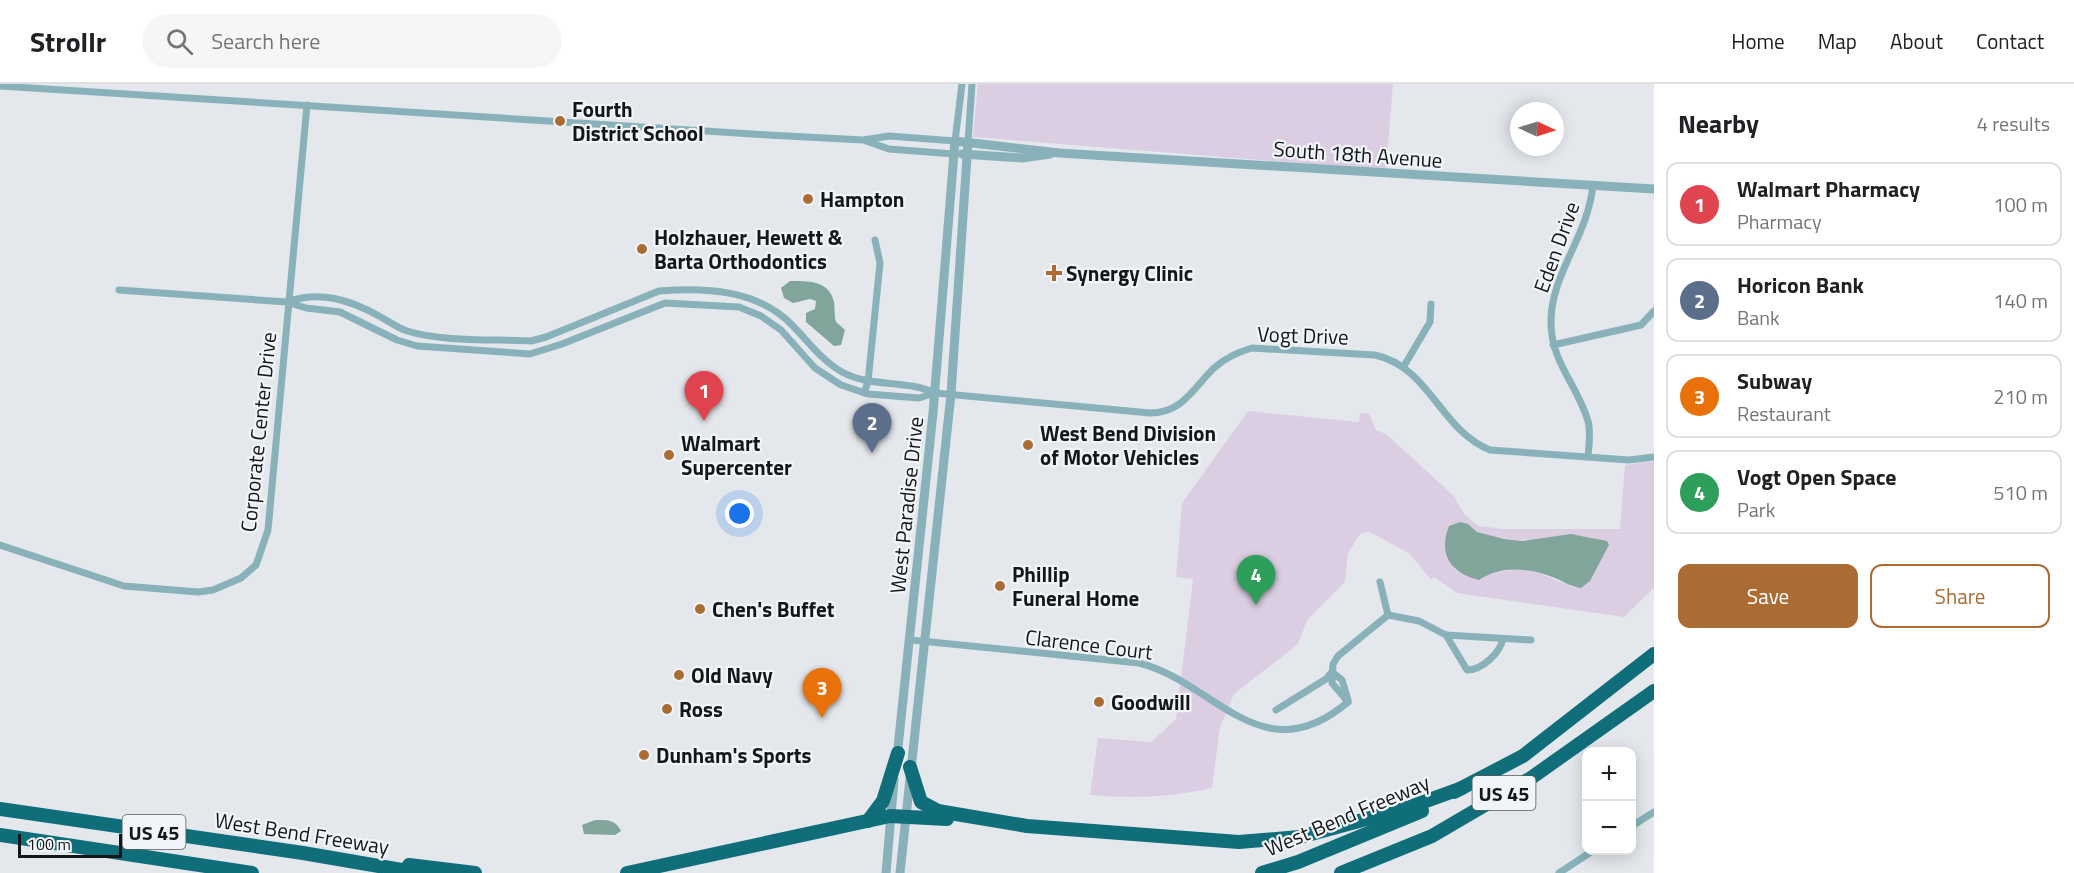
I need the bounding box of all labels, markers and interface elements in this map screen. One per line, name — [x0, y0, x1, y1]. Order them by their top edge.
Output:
search box — [142, 14, 562, 68]
text: Strollr — [30, 20, 106, 63]
text: Search here — [211, 24, 320, 58]
icon: search — [163, 25, 196, 58]
text: Home — [1731, 25, 1785, 57]
text: Map — [1818, 25, 1857, 57]
text: About — [1890, 25, 1943, 57]
text: Contact — [1976, 25, 2044, 57]
place label: Fourth District School — [572, 93, 704, 149]
north arrow — [1510, 102, 1564, 156]
text: Nearby — [1678, 104, 1759, 143]
text: 4 results — [1977, 108, 2050, 139]
marker: Fourth District School — [553, 114, 567, 128]
street label: South 18th Avenue — [1272, 132, 1444, 176]
text: Walmart Pharmacy — [1737, 172, 1920, 206]
place label: Hampton — [820, 183, 904, 215]
text: 1 — [1694, 189, 1705, 220]
text: 100 m — [1993, 189, 2048, 220]
marker: Hampton — [801, 192, 815, 206]
street label: Eden Drive — [1525, 197, 1587, 297]
text: Pharmacy — [1737, 206, 1822, 237]
place label: Holzhauer, Hewett & Barta Orthodontics — [654, 221, 843, 277]
marker: Holzhauer, Hewett & Barta Orthodontics — [635, 242, 649, 256]
place label: Synergy Clinic — [1066, 257, 1193, 289]
marker: Synergy Clinic — [1047, 266, 1061, 280]
text: Horicon Bank — [1737, 268, 1864, 302]
text: 2 — [1694, 285, 1705, 316]
text: 140 m — [1993, 285, 2048, 316]
text: Bank — [1737, 302, 1780, 333]
street label: Vogt Drive — [1257, 317, 1349, 353]
street label: Corporate Center Drive — [232, 330, 284, 534]
text: Subway — [1737, 364, 1812, 398]
pin: 1 — [684, 372, 724, 421]
text: 3 — [1694, 381, 1705, 412]
text: 210 m — [1993, 381, 2048, 412]
text: Restaurant — [1737, 398, 1831, 429]
pin: 2 — [852, 404, 892, 453]
street label: West Paradise Drive — [881, 415, 931, 595]
place label: West Bend Division of Motor Vehicles — [1040, 417, 1216, 473]
place label: Walmart Supercenter — [681, 427, 792, 483]
marker: West Bend Division of Motor Vehicles — [1021, 438, 1035, 452]
marker: Walmart Supercenter — [662, 448, 676, 462]
text: Vogt Open Space — [1737, 460, 1897, 494]
text: 4 — [1694, 477, 1705, 508]
text: 510 m — [1993, 477, 2048, 508]
text: Park — [1737, 494, 1775, 525]
your location — [725, 499, 754, 528]
pin: 4 — [1236, 556, 1276, 605]
place label: Phillip Funeral Home — [1012, 558, 1139, 614]
button: Save — [1678, 564, 1858, 628]
button: Share — [1870, 564, 2050, 628]
marker: Phillip Funeral Home — [993, 579, 1007, 593]
place label: Chen's Buffet — [712, 593, 835, 625]
marker: Chen's Buffet — [693, 602, 707, 616]
street label: Clarence Court — [1023, 620, 1155, 668]
place label: Old Navy — [691, 659, 773, 691]
marker: Old Navy — [672, 668, 686, 682]
pin: 3 — [802, 668, 842, 718]
place label: Goodwill — [1111, 686, 1191, 718]
place label: Ross — [679, 693, 723, 725]
marker: Goodwill — [1092, 695, 1106, 709]
marker: Ross — [660, 702, 674, 716]
place label: Dunham's Sports — [656, 739, 811, 771]
map controls — [1582, 747, 1636, 855]
button: + — [1582, 747, 1636, 801]
marker: Dunham's Sports — [637, 748, 651, 762]
street label: West Bend Freeway — [1260, 766, 1434, 864]
road number: US 45 — [1472, 776, 1536, 810]
button: − — [1582, 801, 1636, 855]
street label: West Bend Freeway — [212, 803, 392, 863]
road number: US 45 — [122, 815, 186, 849]
scale bar — [18, 831, 122, 858]
text: 100 m — [27, 832, 71, 856]

